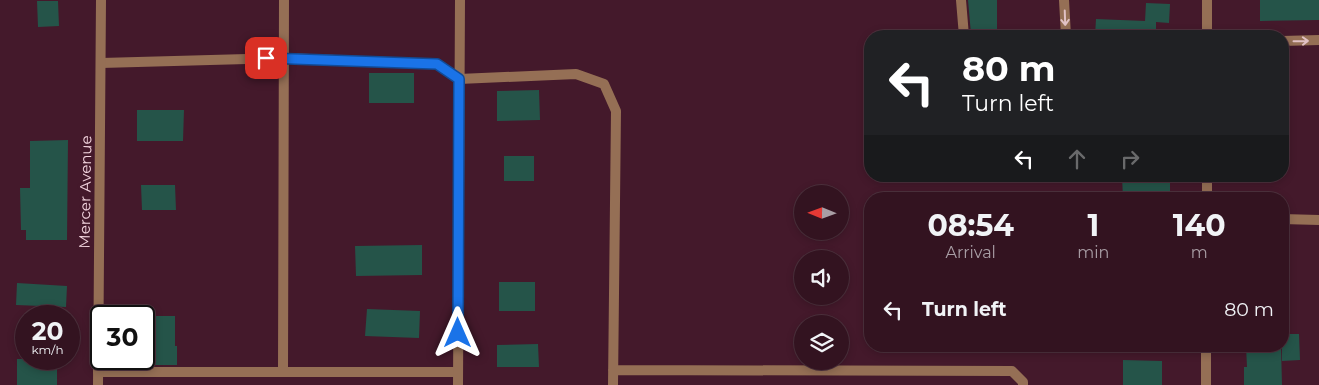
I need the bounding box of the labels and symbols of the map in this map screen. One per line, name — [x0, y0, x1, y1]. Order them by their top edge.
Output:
one-way arrow — [1060, 10, 1070, 26]
one-way arrow — [1292, 36, 1308, 45]
pin — [245, 37, 287, 79]
street label: Mercer Avenue — [75, 135, 95, 249]
north arrow — [794, 185, 849, 240]
speed limit sign: 30 — [90, 305, 155, 370]
position arrow — [431, 306, 483, 358]

